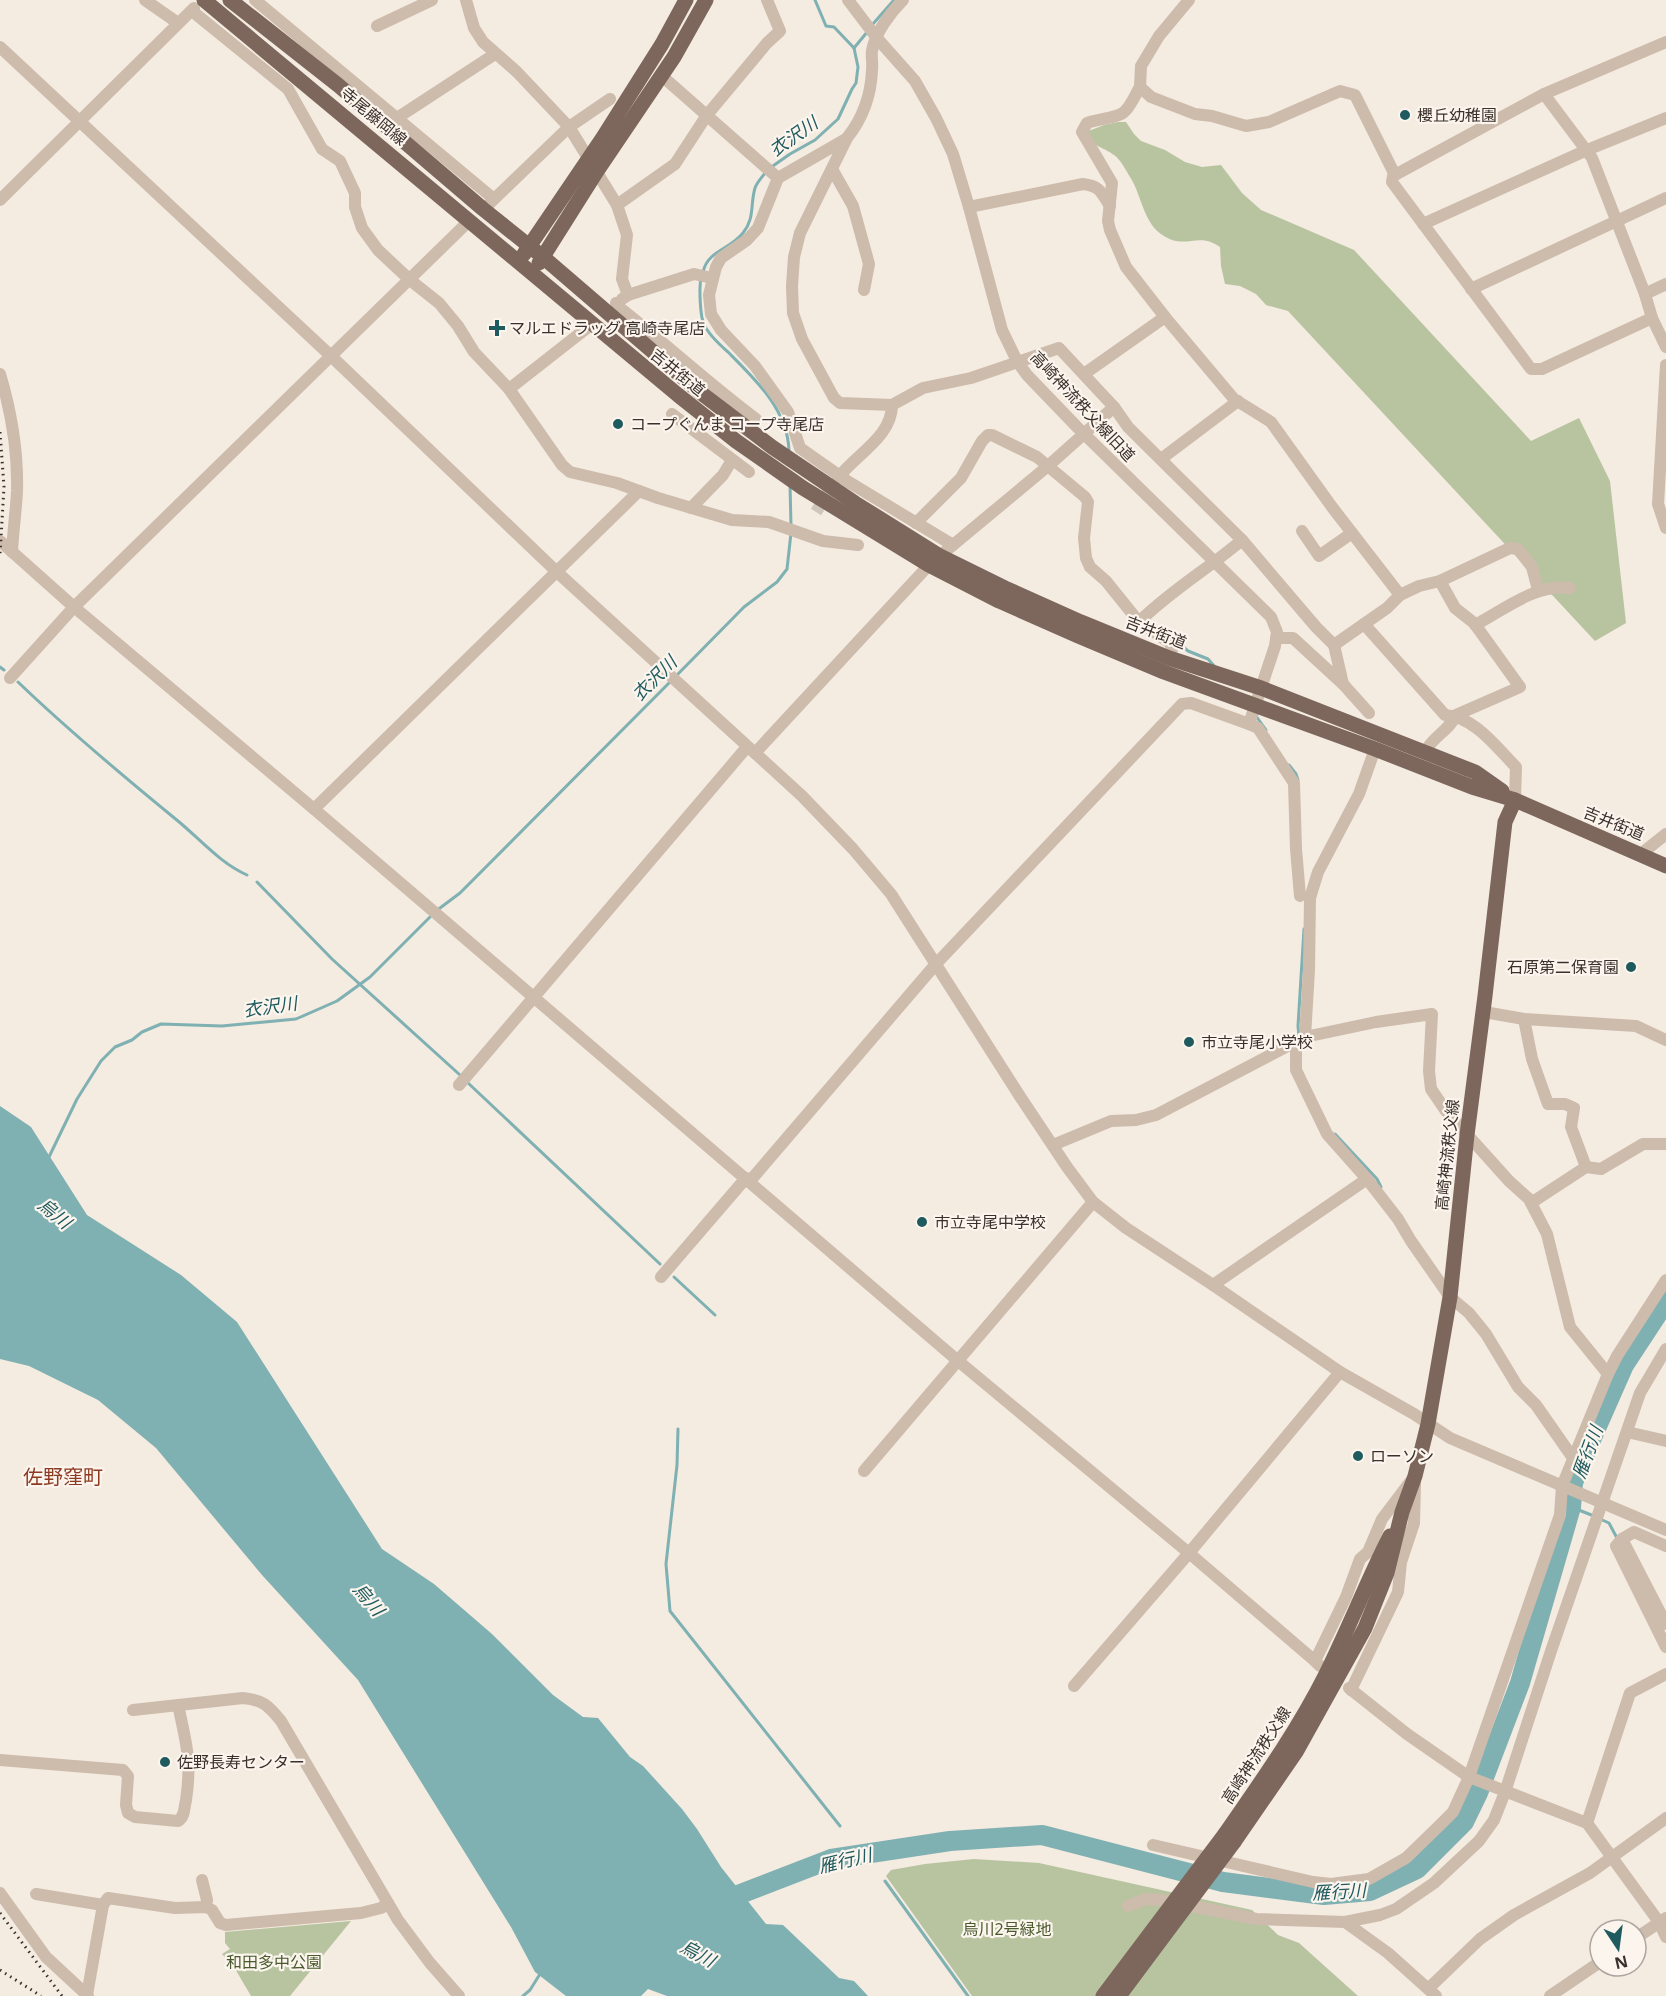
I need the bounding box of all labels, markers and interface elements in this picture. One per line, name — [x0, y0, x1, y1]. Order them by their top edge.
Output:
street label: 寺尾藤岡線 — [336, 82, 412, 150]
place label: 櫻丘幼稚園 — [1417, 104, 1497, 126]
marker: 櫻丘幼稚園 — [1398, 108, 1412, 122]
water label: 衣沢川 — [764, 110, 824, 161]
place label: マルエドラッグ 高崎寺尾店 — [509, 317, 705, 339]
marker: マルエドラッグ 高崎寺尾店 — [490, 321, 504, 335]
street label: 吉井街道 — [646, 343, 710, 401]
street label: 高崎神流秩父線旧道 — [1026, 346, 1140, 466]
place label: コープぐんま コープ寺尾店 — [630, 413, 824, 435]
marker: コープぐんま コープ寺尾店 — [611, 417, 625, 431]
street label: 吉井街道 — [1122, 610, 1190, 654]
water label: 衣沢川 — [626, 649, 683, 706]
street label: 吉井街道 — [1580, 801, 1648, 845]
place label: 石原第二保育園 — [1507, 956, 1619, 978]
marker: 石原第二保育園 — [1624, 960, 1638, 974]
water label: 衣沢川 — [242, 990, 300, 1022]
place label: 市立寺尾小学校 — [1201, 1031, 1313, 1053]
marker: 市立寺尾小学校 — [1182, 1035, 1196, 1049]
street label: 高崎神流秩父線 — [1430, 1098, 1464, 1212]
water label: 烏川 — [33, 1192, 78, 1235]
place label: 市立寺尾中学校 — [934, 1211, 1046, 1233]
marker: 市立寺尾中学校 — [915, 1215, 929, 1229]
water label: 雁行川 — [1566, 1421, 1608, 1481]
place label: ローソン — [1370, 1445, 1434, 1467]
marker: ローソン — [1351, 1449, 1365, 1463]
district label: 佐野窪町 — [23, 1463, 103, 1490]
water label: 烏川 — [348, 1577, 391, 1622]
street label: 高崎神流秩父線 — [1216, 1702, 1296, 1808]
place label: 佐野長寿センター — [177, 1751, 305, 1773]
marker: 佐野長寿センター — [158, 1755, 172, 1769]
water label: 雁行川 — [816, 1842, 876, 1878]
water label: 雁行川 — [1311, 1877, 1369, 1904]
park label: 烏川2号緑地 — [962, 1918, 1052, 1940]
north arrow — [1588, 1918, 1648, 1978]
water label: 烏川 — [676, 1934, 721, 1973]
text: N — [1613, 1950, 1630, 1975]
park label: 和田多中公園 — [226, 1951, 322, 1973]

